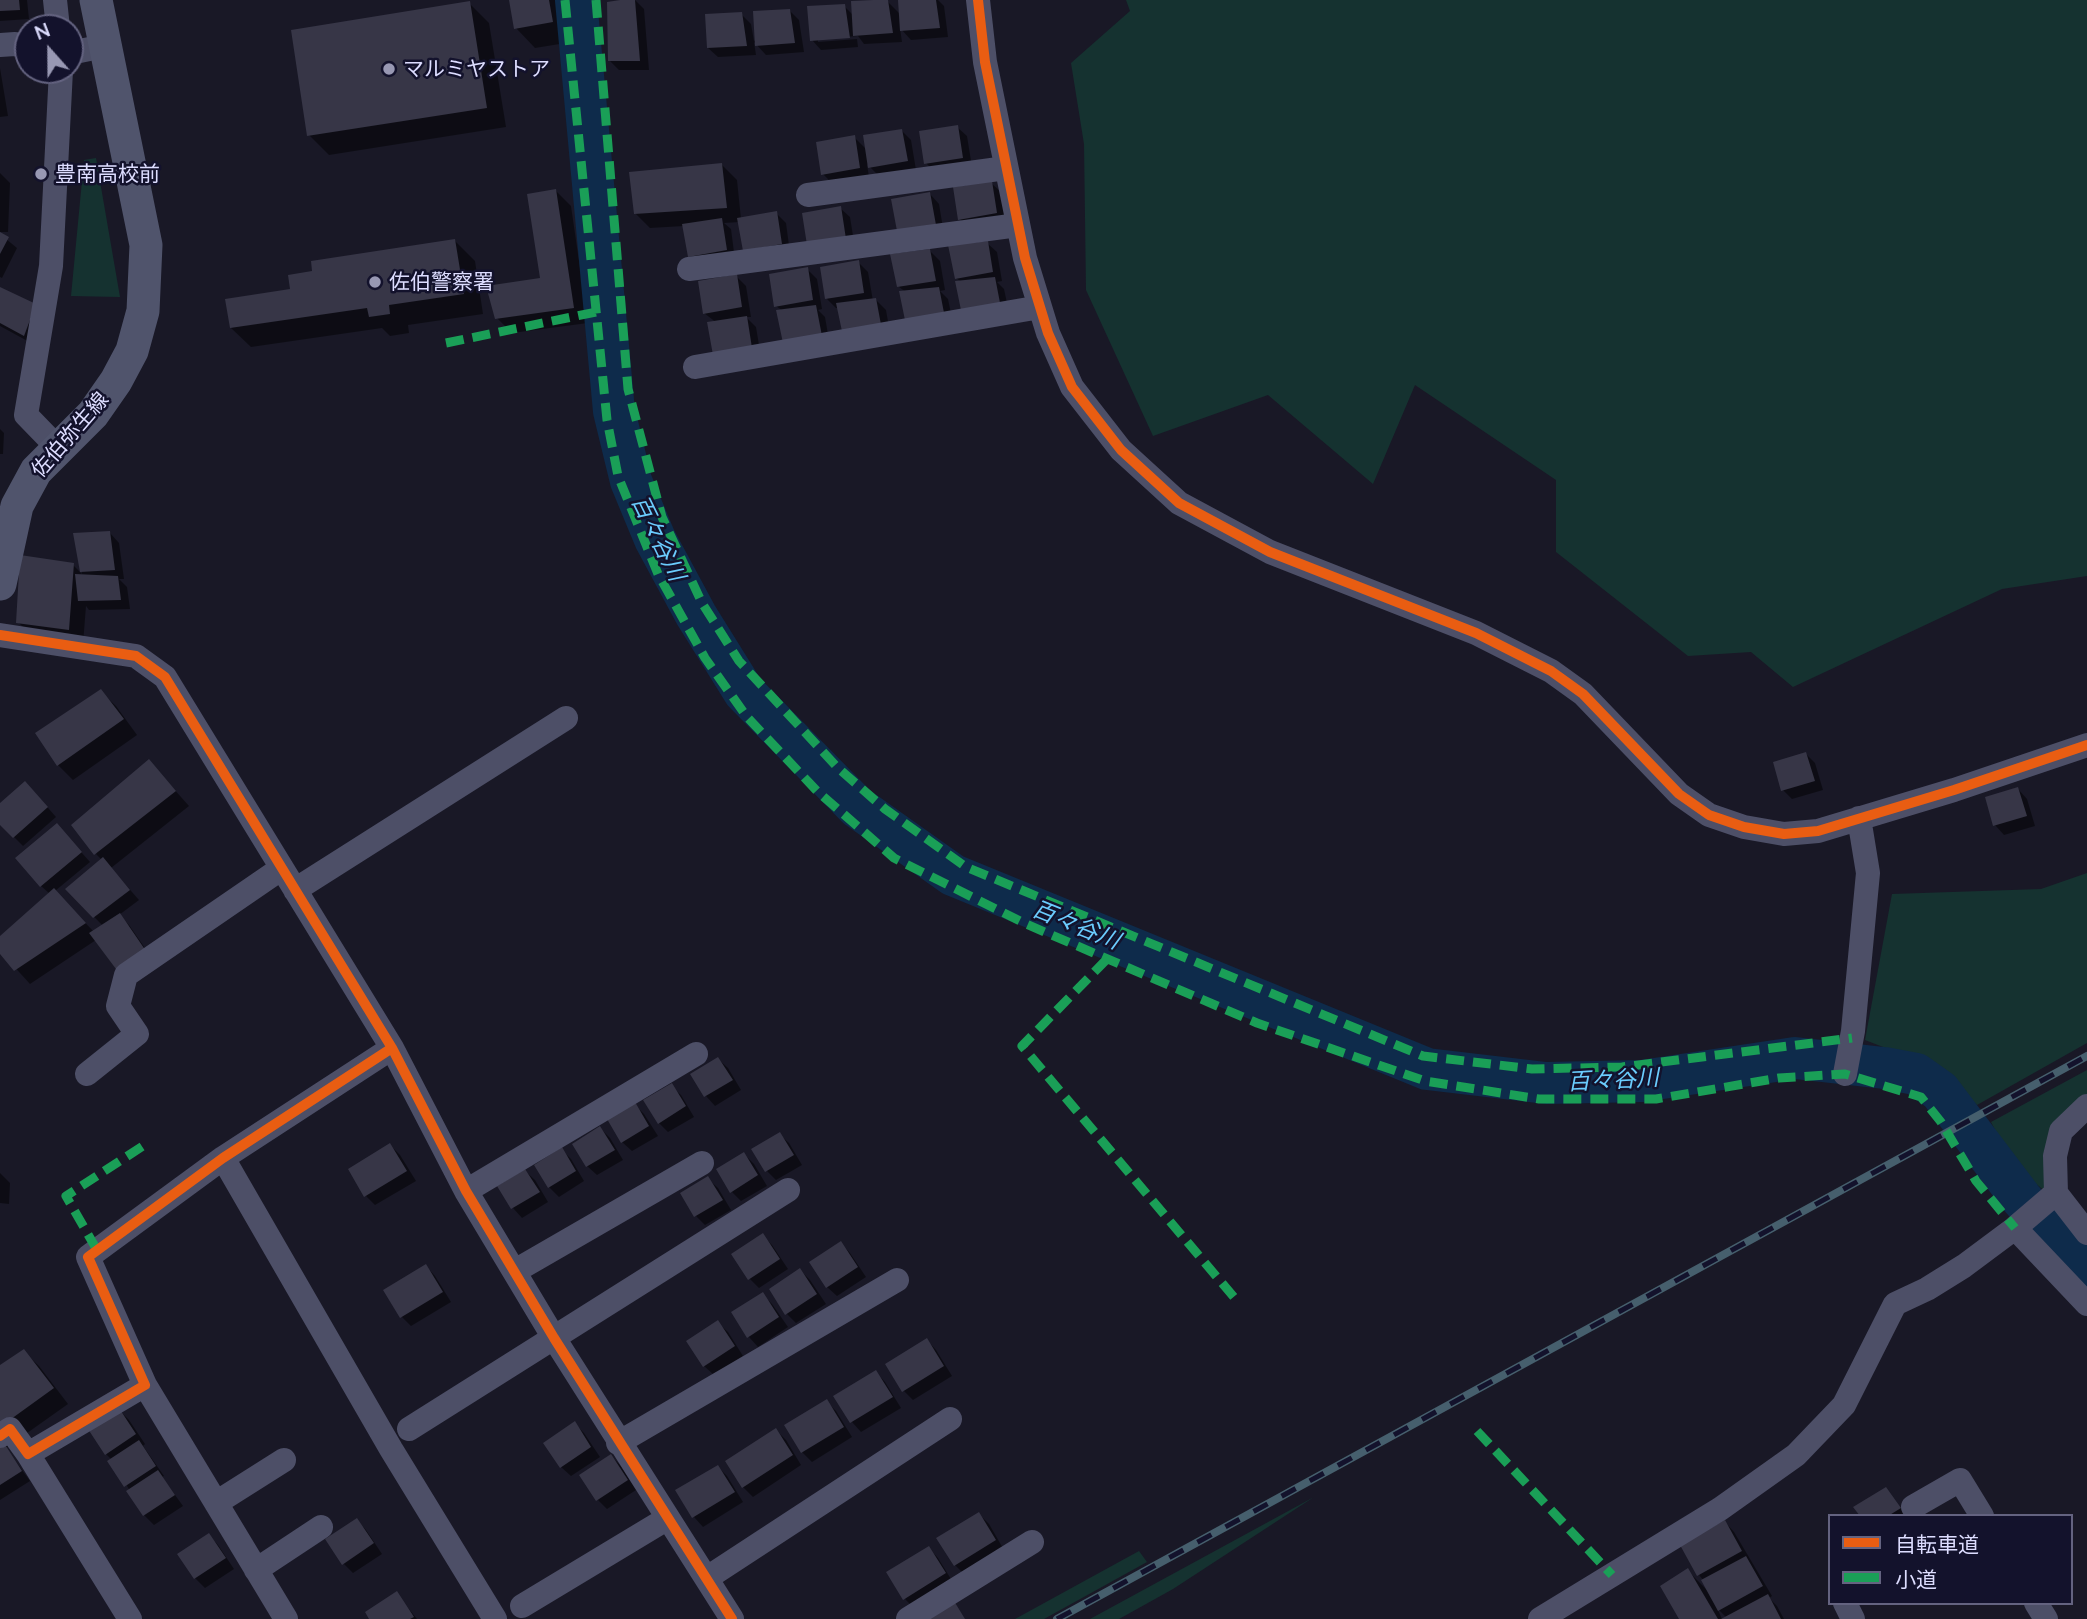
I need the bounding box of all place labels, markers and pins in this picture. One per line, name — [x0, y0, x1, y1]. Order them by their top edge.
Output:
place label: マルミヤストア — [403, 56, 550, 82]
marker: マルミヤストア — [381, 61, 397, 77]
place label: 豊南高校前 — [55, 161, 160, 187]
marker: 豊南高校前 — [33, 166, 49, 182]
place label: 佐伯警察署 — [389, 269, 494, 295]
marker: 佐伯警察署 — [367, 274, 383, 290]

